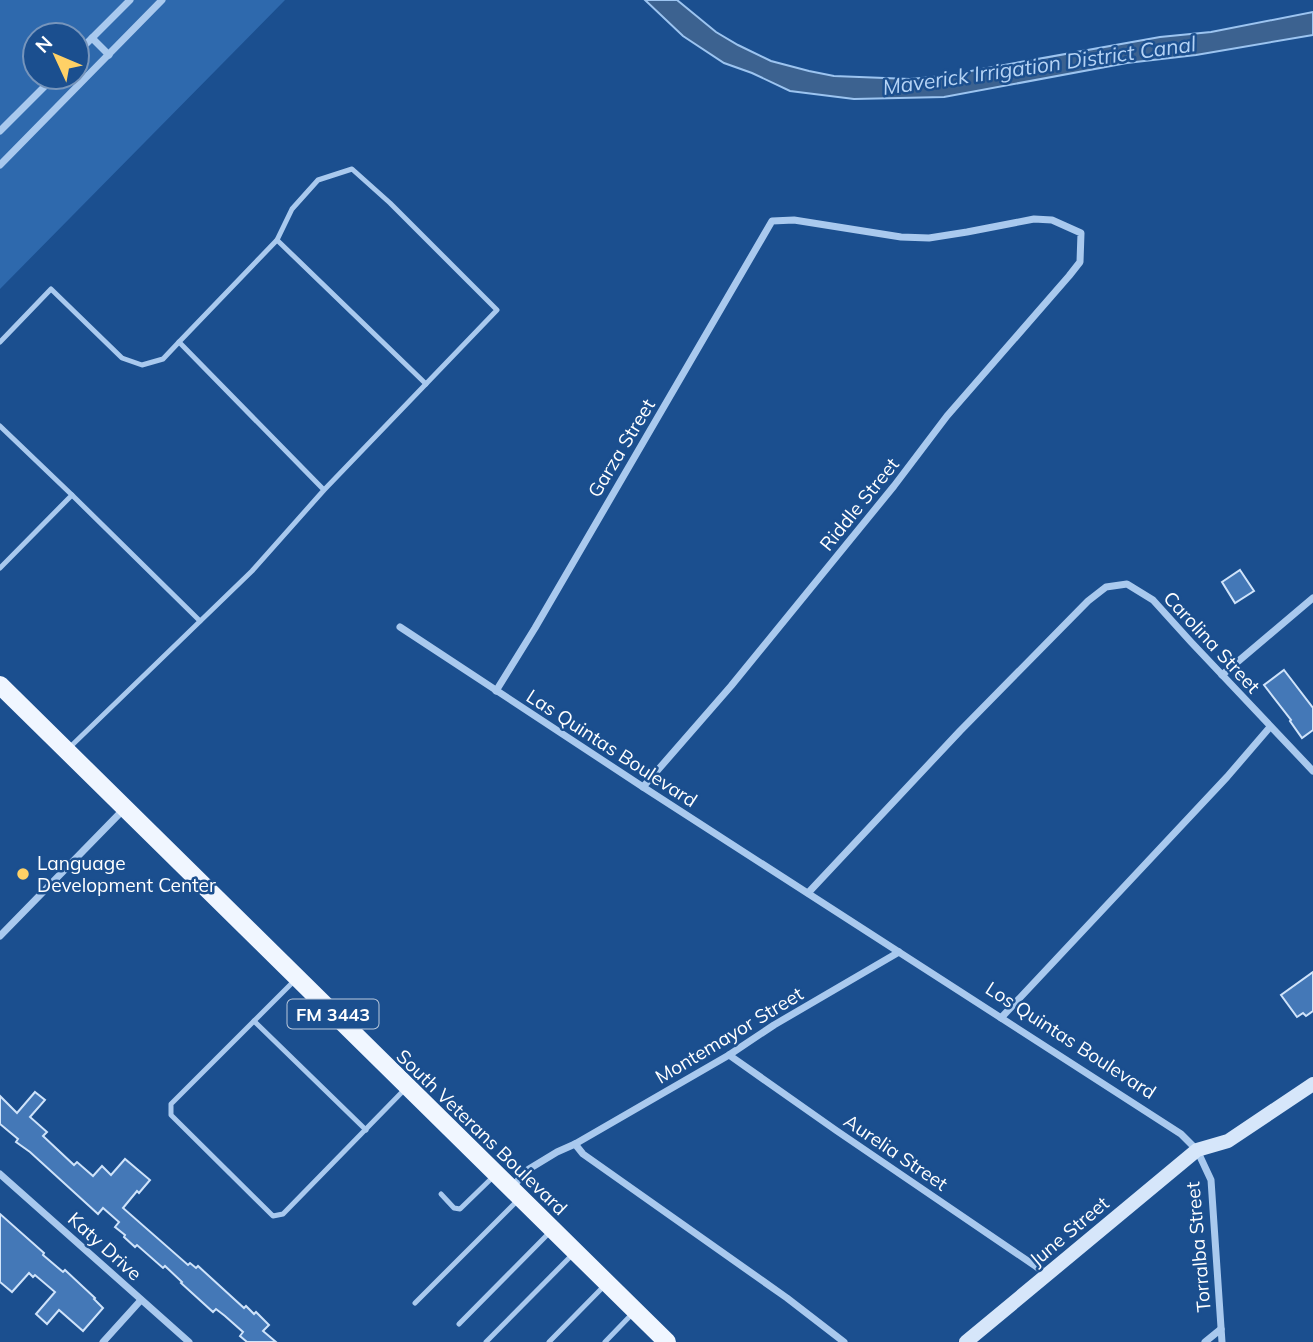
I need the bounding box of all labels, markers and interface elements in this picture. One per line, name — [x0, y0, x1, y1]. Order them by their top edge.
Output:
north arrow — [21, 21, 91, 91]
water label: Maverick Irrigation District Canal — [881, 30, 1197, 100]
text: N — [30, 31, 57, 58]
street label: Garza Street — [582, 394, 660, 502]
street label: Riddle Street — [814, 452, 904, 555]
street label: Carolina Street — [1159, 586, 1266, 698]
street label: Las Quintas Boulevard — [522, 684, 702, 812]
place label: Language Development Center — [37, 851, 216, 897]
marker: Language Development Center — [15, 866, 31, 882]
street label: Los Quintas Boulevard — [981, 976, 1161, 1104]
street label: Montemayor Street — [651, 981, 808, 1089]
road number: FM 3443 — [288, 1000, 378, 1028]
street label: South Veterans Boulevard — [392, 1044, 572, 1220]
street label: Aurelia Street — [840, 1108, 953, 1196]
street label: Torralba Street — [1180, 1180, 1216, 1313]
street label: June Street — [1024, 1191, 1114, 1271]
street label: Katy Drive — [63, 1207, 147, 1285]

